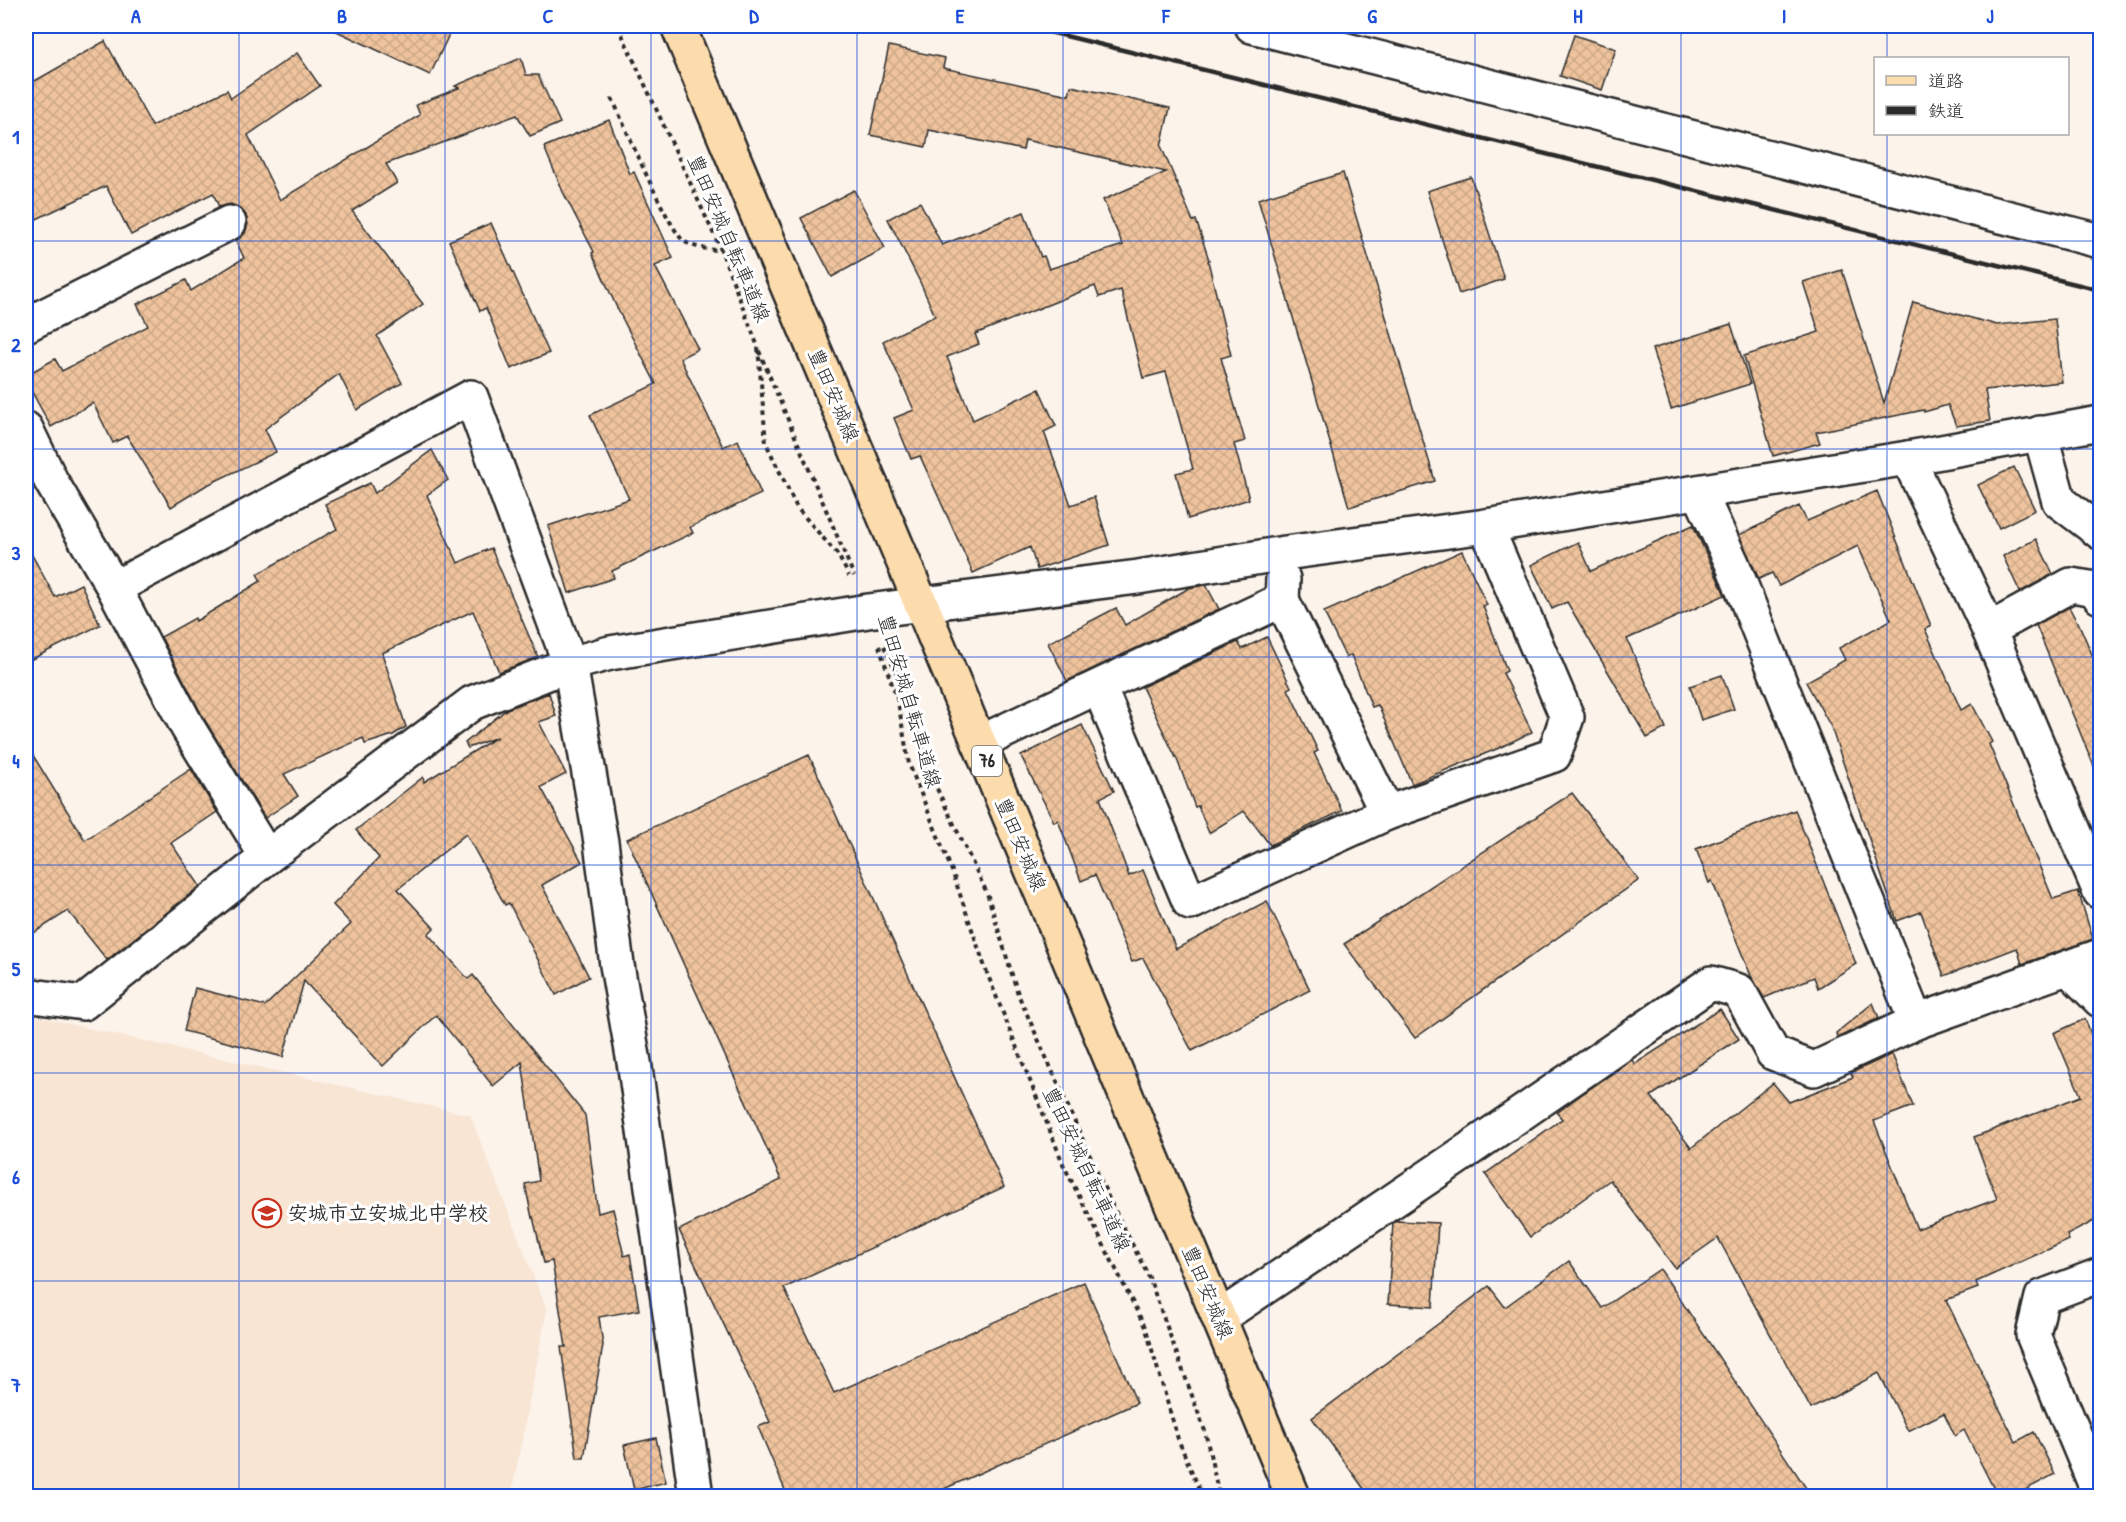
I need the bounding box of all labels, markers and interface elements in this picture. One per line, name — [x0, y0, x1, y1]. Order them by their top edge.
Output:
text: A — [131, 2, 141, 29]
text: B — [337, 2, 347, 29]
text: C — [543, 2, 554, 29]
text: D — [749, 2, 759, 29]
text: E — [956, 2, 965, 29]
text: F — [1161, 2, 1171, 29]
text: G — [1367, 2, 1377, 29]
text: H — [1573, 2, 1583, 29]
text: I — [1782, 2, 1786, 29]
text: J — [1986, 2, 1994, 29]
legend — [1874, 57, 2069, 135]
text: 道路 — [1928, 68, 1964, 93]
text: 鉄道 — [1928, 98, 1964, 123]
text: 1 — [12, 123, 20, 150]
street label: 豊田安城自転車道線 — [682, 150, 777, 326]
text: 2 — [11, 331, 21, 358]
street label: 豊田安城線 — [802, 344, 866, 446]
text: 3 — [12, 539, 21, 566]
street label: 豊田安城自転車道線 — [873, 611, 948, 791]
road number: 76 — [972, 746, 1002, 776]
text: 4 — [12, 747, 20, 774]
street label: 豊田安城線 — [989, 793, 1053, 895]
text: 5 — [12, 955, 21, 982]
street label: 豊田安城自転車道線 — [1037, 1082, 1138, 1256]
text: 6 — [12, 1163, 20, 1190]
school or university icon: 安城市立安城北中学校 — [251, 1197, 283, 1229]
place label: 安城市立安城北中学校 — [288, 1199, 488, 1226]
street label: 豊田安城線 — [1176, 1241, 1240, 1343]
text: 7 — [10, 1371, 21, 1398]

